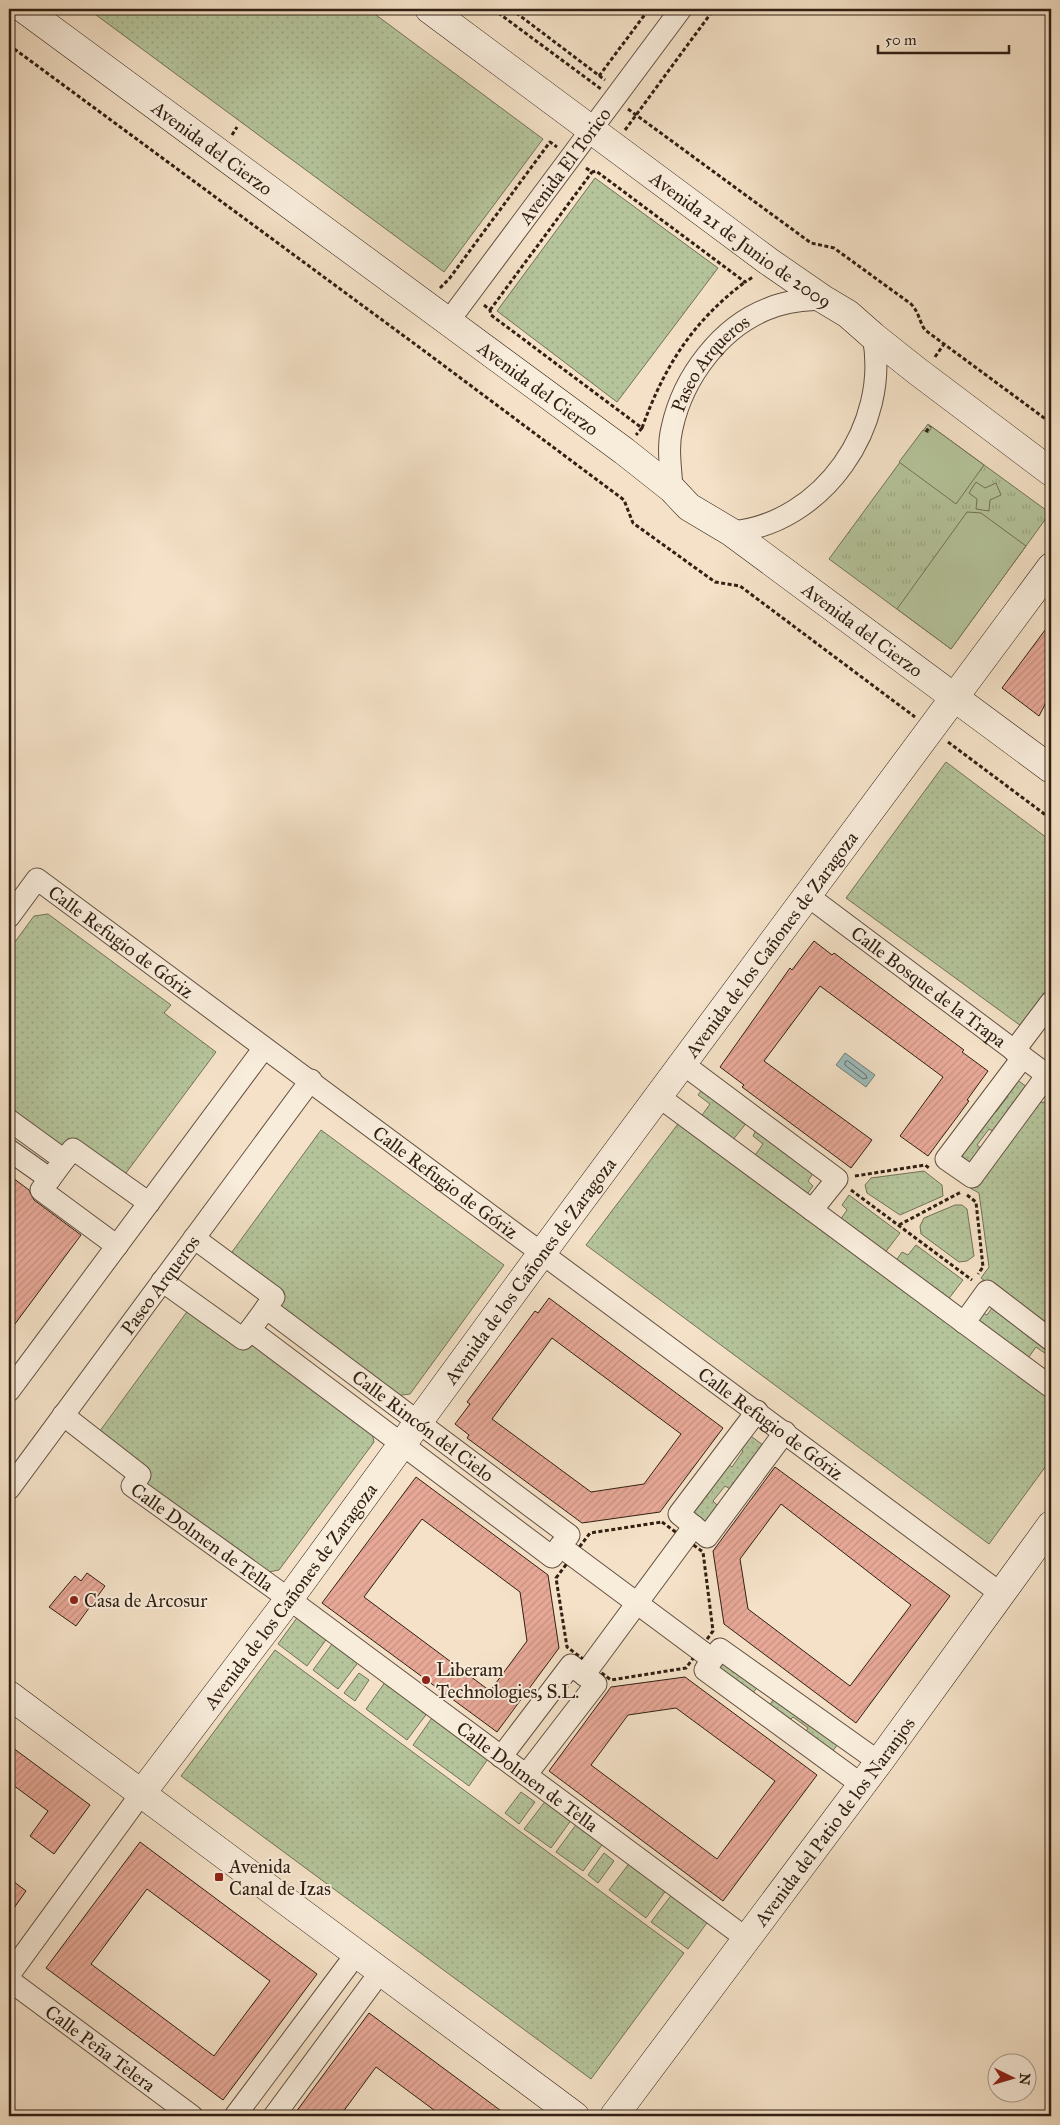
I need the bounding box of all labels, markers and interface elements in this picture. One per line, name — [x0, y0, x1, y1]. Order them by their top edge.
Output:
scale bar — [878, 22, 1009, 54]
text: 50 m — [885, 31, 917, 49]
street label: Avenida del Cierzo — [147, 95, 278, 200]
street label: Avenida El Torico — [513, 102, 616, 229]
street label: Avenida 21 de Junio de 2009 — [645, 165, 836, 313]
street label: Paseo Arqueros — [666, 309, 754, 415]
street label: Avenida del Cierzo — [473, 335, 604, 440]
street label: Avenida del Cierzo — [797, 577, 928, 682]
street label: Avenida de los Cañones de Zaragoza — [679, 826, 863, 1062]
street label: Calle Refugio de Góriz — [44, 880, 199, 1003]
street label: Calle Bosque de la Trapa — [847, 921, 1012, 1053]
street label: Calle Refugio de Góriz — [369, 1121, 523, 1244]
street label: Avenida de los Cañones de Zaragoza — [438, 1152, 621, 1389]
street label: Paseo Arqueros — [116, 1230, 204, 1339]
street label: Calle Refugio de Góriz — [694, 1362, 848, 1485]
street label: Calle Rincón del Cielo — [348, 1365, 499, 1487]
street label: Calle Dolmen de Tella — [127, 1478, 279, 1596]
street label: Avenida de los Cañones de Zaragoza — [198, 1478, 382, 1714]
place label: Casa de Arcosur — [84, 1589, 208, 1612]
marker: Casa de Arcosur — [68, 1594, 80, 1606]
place label: Liberam Technologies, S.L. — [436, 1658, 579, 1704]
marker: Liberam Technologies, S.L. — [420, 1674, 432, 1686]
street label: Avenida del Patio de los Naranjos — [748, 1712, 920, 1931]
street label: Calle Dolmen de Tella — [452, 1716, 604, 1837]
place label: Avenida Canal de Izas — [228, 1855, 331, 1900]
marker: Avenida Canal de Izas — [213, 1871, 225, 1883]
street label: Calle Peña Telera — [41, 2000, 161, 2097]
north arrow — [988, 2052, 1038, 2102]
text: N — [1015, 2072, 1033, 2086]

